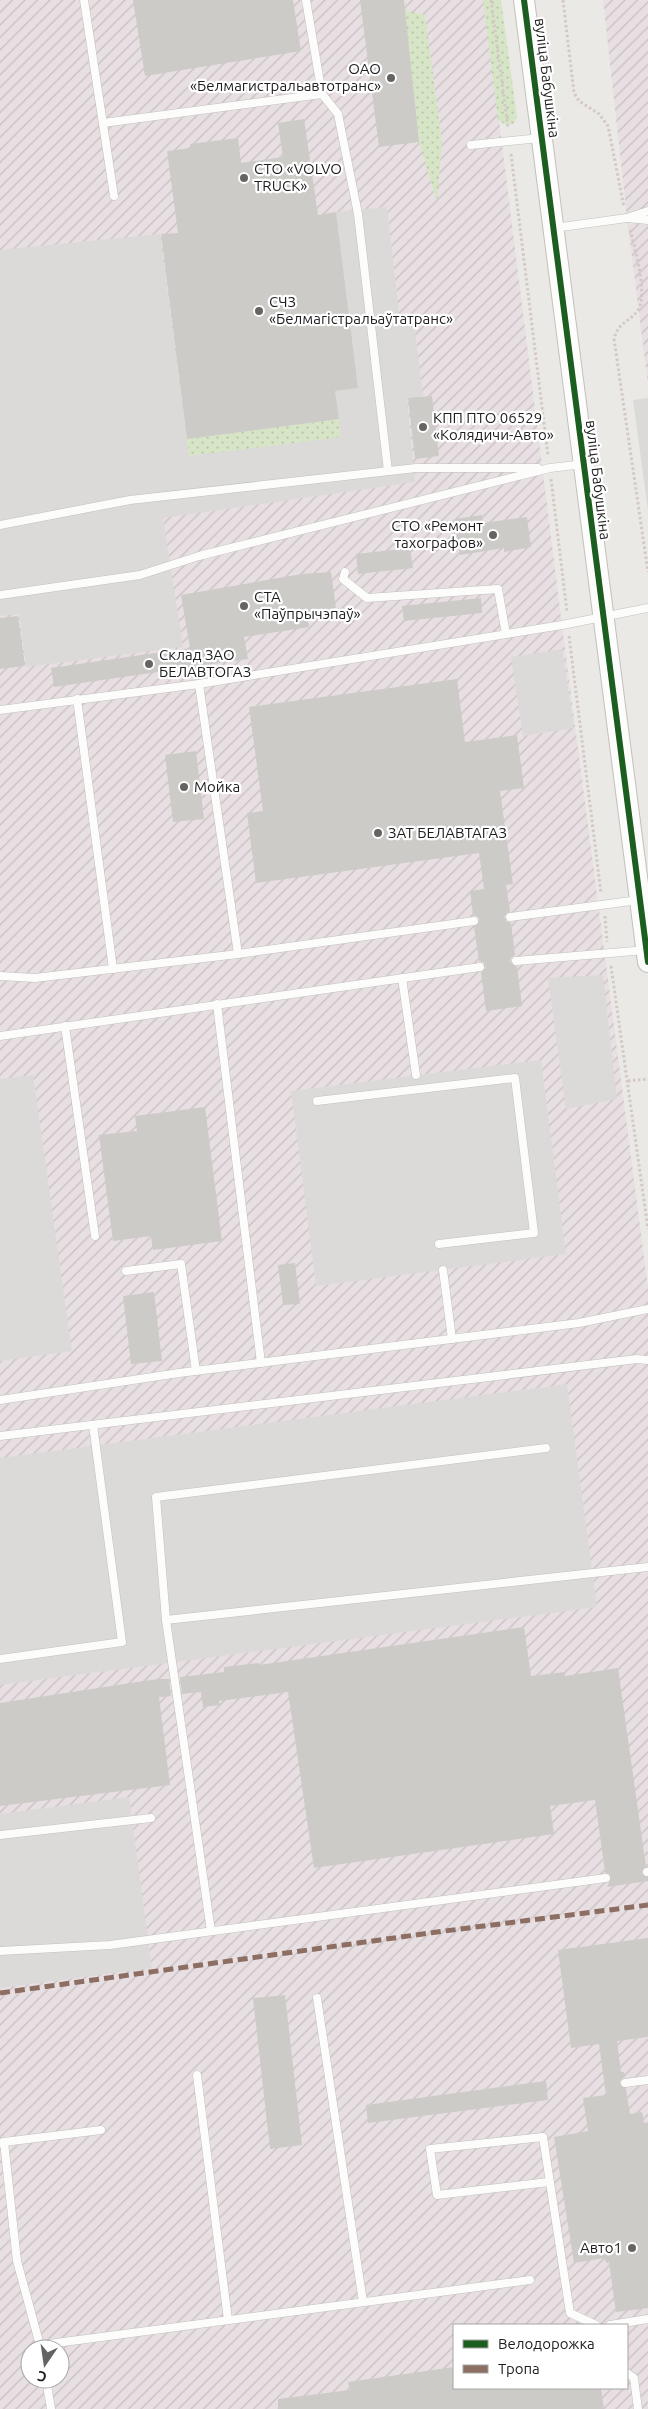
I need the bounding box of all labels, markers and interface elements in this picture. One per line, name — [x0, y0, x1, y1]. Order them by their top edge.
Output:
street label: вуліца Бабушкіна — [532, 17, 563, 139]
place label: ОАО «Белмагистральавтотранс» — [190, 60, 381, 94]
marker: ОАО «Белмагистральавтотранс» — [385, 72, 397, 84]
place label: СТО «VOLVO TRUCK» — [254, 160, 342, 194]
marker: СТО «VOLVO TRUCK» — [238, 172, 250, 184]
place label: СЧЗ «Белмагістральаўтатранс» — [269, 293, 453, 327]
marker: СЧЗ «Белмагістральаўтатранс» — [253, 305, 265, 317]
place label: КПП ПТО 06529 «Колядичи-Авто» — [433, 409, 554, 443]
street label: вуліца Бабушкіна — [583, 419, 614, 541]
marker: КПП ПТО 06529 «Колядичи-Авто» — [417, 421, 429, 433]
place label: СТО «Ремонт тахографов» — [391, 517, 483, 551]
marker: СТО «Ремонт тахографов» — [487, 529, 499, 541]
place label: СТА «Паўпрычэпаў» — [254, 588, 361, 622]
marker: СТА «Паўпрычэпаў» — [238, 600, 250, 612]
place label: Склад ЗАО БЕЛАВТОГАЗ — [159, 646, 251, 680]
marker: Склад ЗАО БЕЛАВТОГАЗ — [143, 658, 155, 670]
place label: Мойка — [194, 778, 240, 795]
marker: Мойка — [178, 781, 190, 793]
place label: ЗАТ БЕЛАВТАГАЗ — [388, 824, 507, 841]
marker: ЗАТ БЕЛАВТАГАЗ — [372, 827, 384, 839]
place label: Авто1 — [580, 2239, 622, 2256]
marker: Авто1 — [626, 2242, 638, 2254]
legend — [453, 2324, 628, 2389]
text: Велодорожка — [498, 2335, 595, 2352]
north arrow — [20, 2339, 70, 2389]
text: Тропа — [498, 2360, 540, 2377]
text: С — [36, 2368, 48, 2385]

